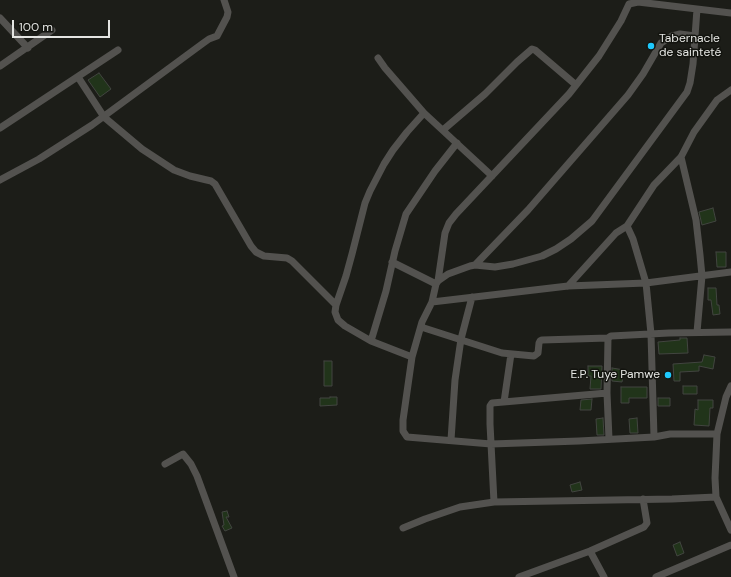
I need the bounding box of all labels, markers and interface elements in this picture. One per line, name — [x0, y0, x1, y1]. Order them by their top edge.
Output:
scale bar — [14, 12, 112, 38]
text: 100 m — [19, 19, 53, 35]
place label: Tabernacle de sainteté — [659, 32, 721, 60]
marker: Tabernacle de sainteté — [646, 41, 656, 51]
place label: E.P. Tuye Pamwe — [570, 368, 660, 382]
marker: E.P. Tuye Pamwe — [663, 370, 673, 380]

